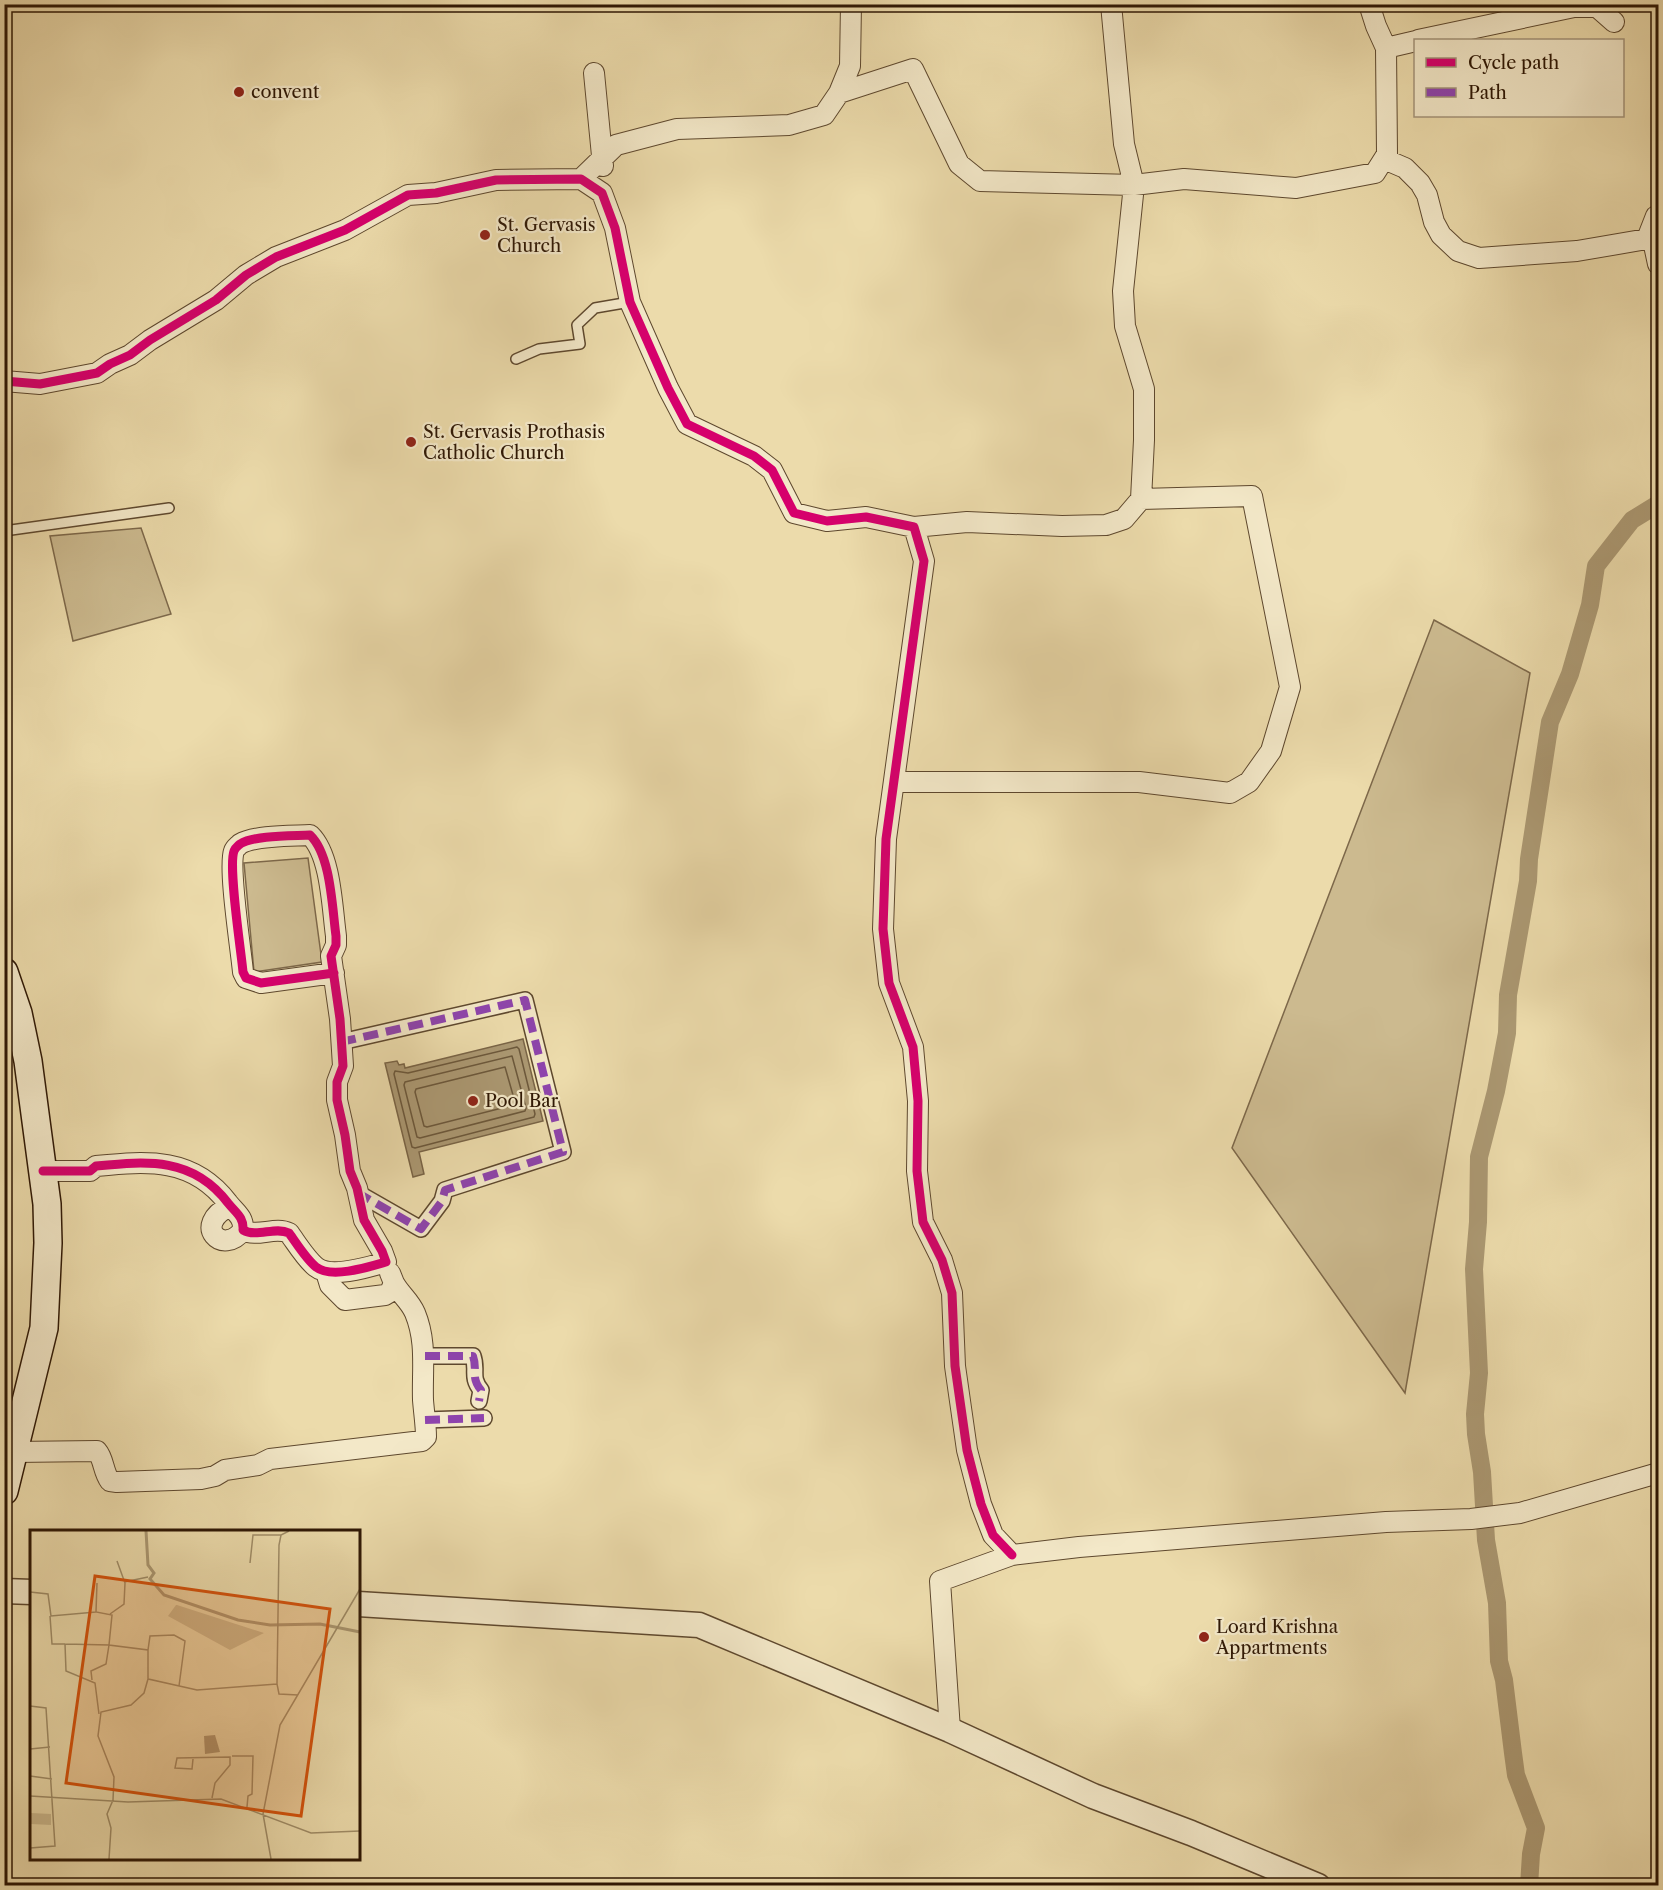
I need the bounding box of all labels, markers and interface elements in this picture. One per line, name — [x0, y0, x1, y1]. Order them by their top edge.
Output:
legend — [1414, 39, 1624, 117]
text: Cycle path — [1468, 52, 1559, 74]
place label: convent — [251, 81, 320, 103]
text: Path — [1468, 82, 1507, 104]
marker: convent — [232, 85, 246, 99]
place label: St. Gervasis Church — [497, 214, 596, 257]
marker: St. Gervasis Church — [478, 228, 492, 242]
place label: St. Gervasis Prothasis Catholic Church — [423, 421, 605, 464]
marker: St. Gervasis Prothasis Catholic Church — [404, 435, 418, 449]
place label: Pool Bar — [485, 1090, 559, 1112]
marker: Pool Bar — [466, 1094, 480, 1108]
inset map — [30, 1530, 360, 1860]
place label: Loard Krishna Appartments — [1215, 1616, 1339, 1659]
marker: Loard Krishna Appartments — [1197, 1630, 1211, 1644]

